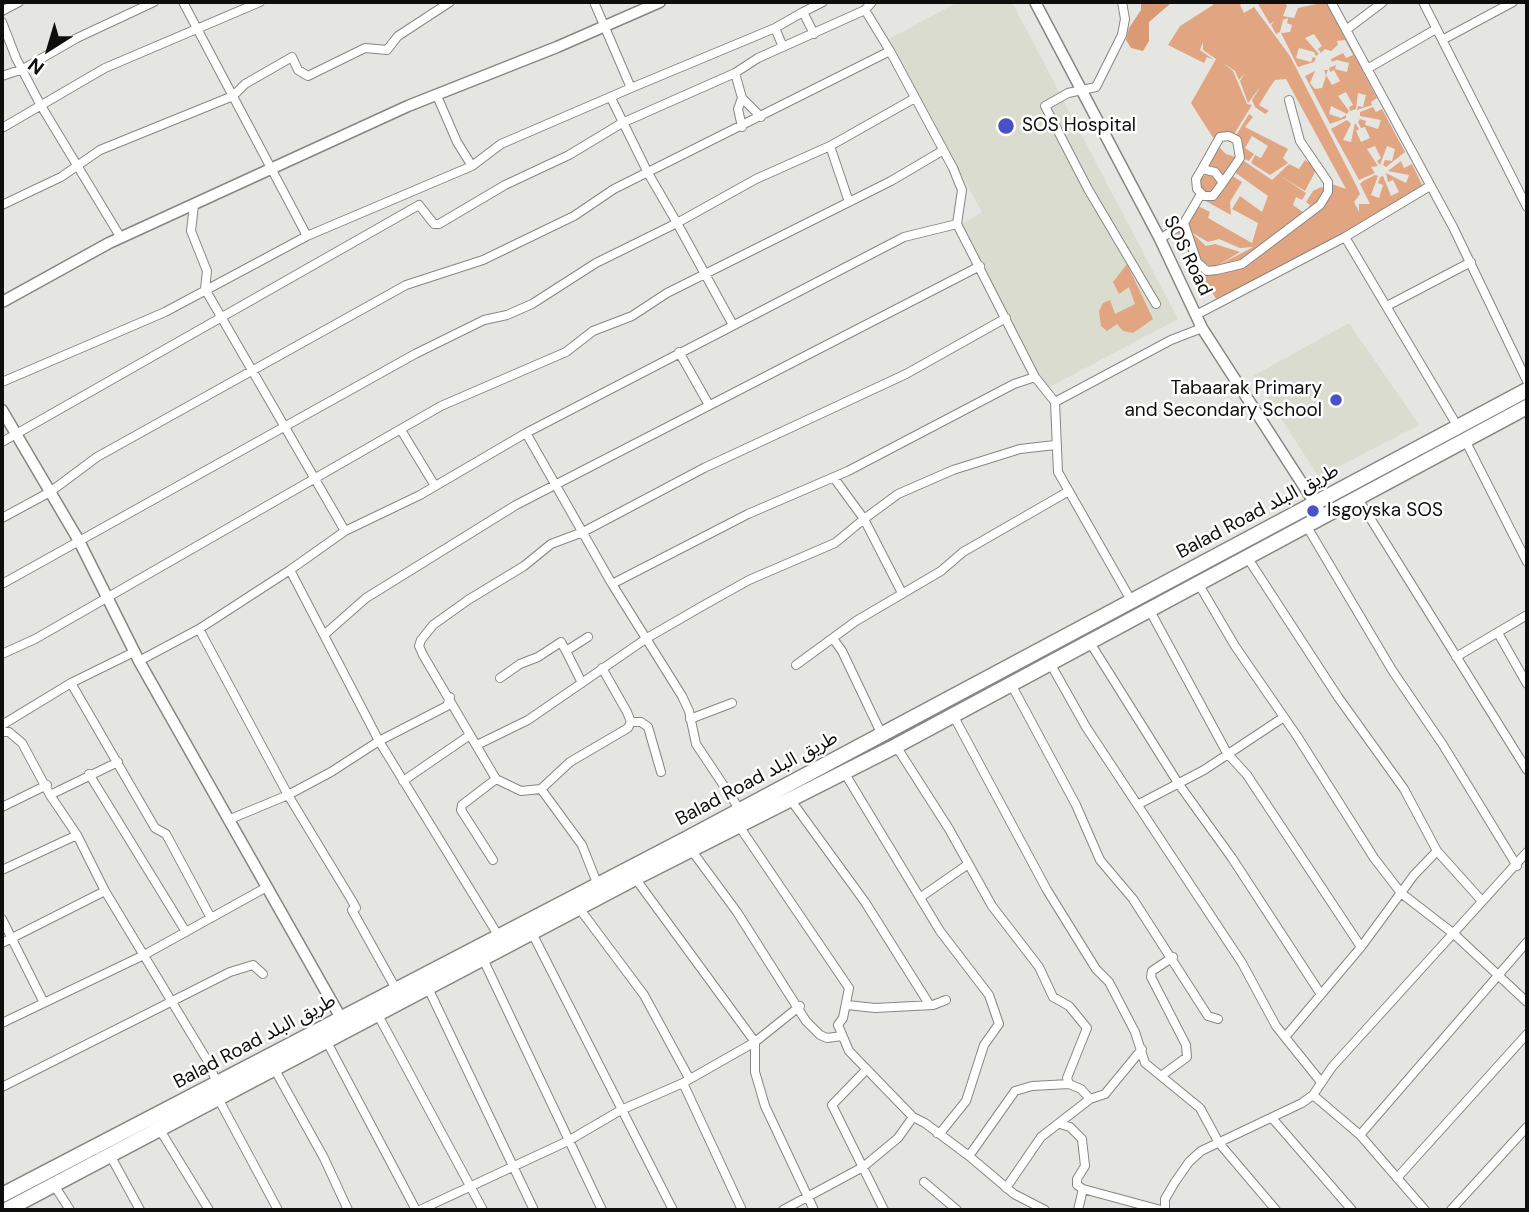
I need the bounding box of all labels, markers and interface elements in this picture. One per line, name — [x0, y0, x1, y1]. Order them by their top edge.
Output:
north arrow — [14, 14, 84, 84]
text: N — [23, 52, 49, 80]
place label: SOS Hospital — [1022, 115, 1136, 137]
marker: SOS Hospital — [996, 116, 1016, 136]
street label: SOS Road — [1158, 212, 1216, 300]
place label: Tabaarak Primary and Secondary School — [1124, 378, 1322, 422]
marker: Tabaarak Primary and Secondary School — [1328, 392, 1344, 408]
street label: Balad Road طريق البلد — [1173, 460, 1343, 564]
place label: Isgoyska SOS — [1327, 500, 1443, 522]
marker: Isgoyska SOS — [1305, 503, 1321, 519]
street label: Balad Road طريق البلد — [672, 727, 842, 831]
street label: Balad Road طريق البلد — [170, 990, 340, 1094]

